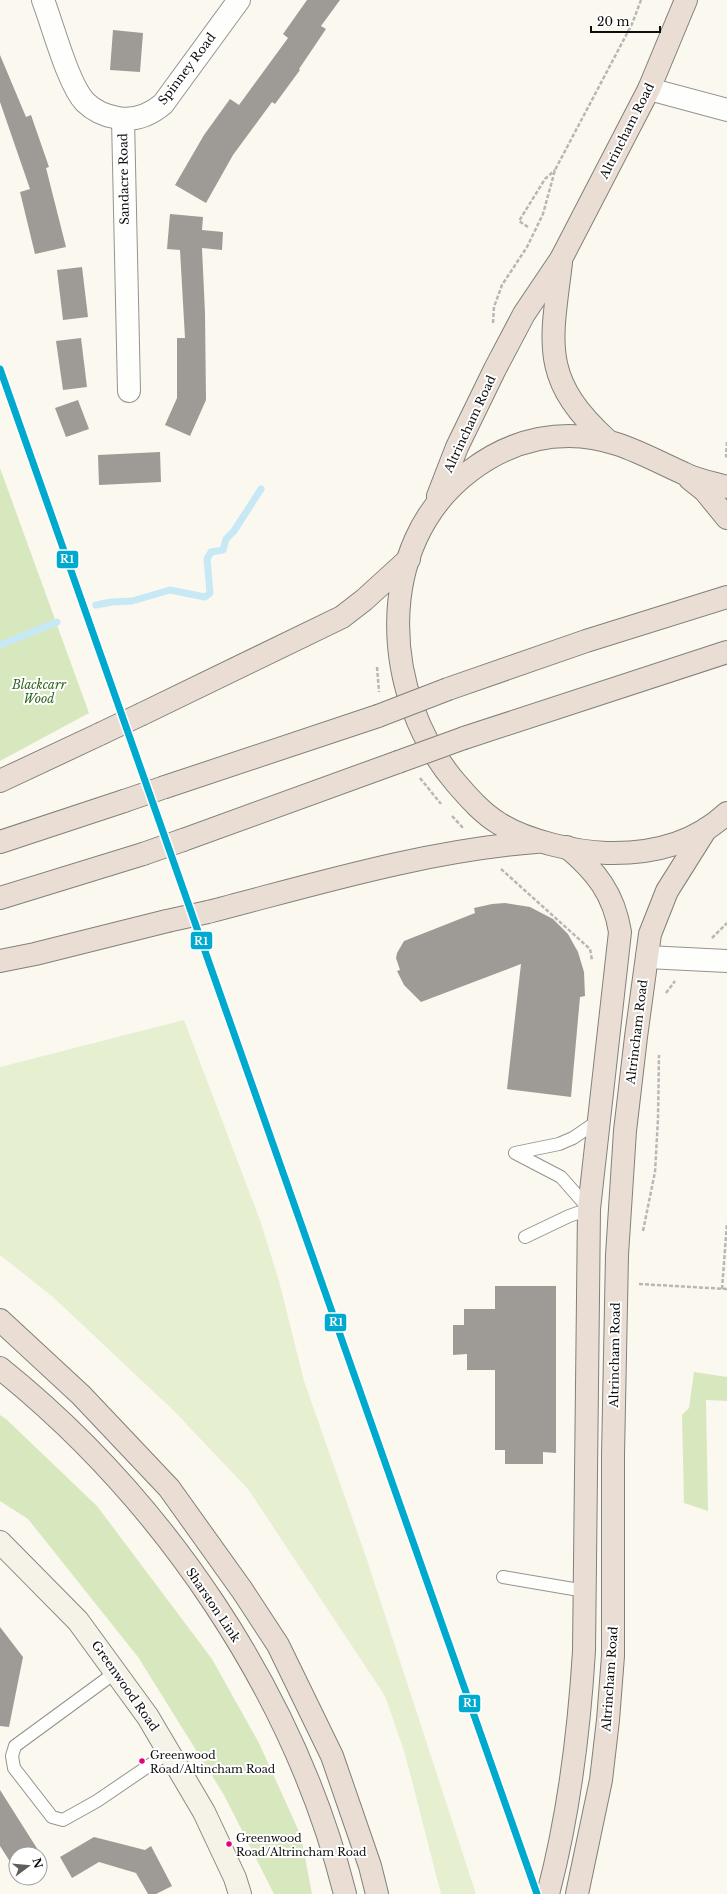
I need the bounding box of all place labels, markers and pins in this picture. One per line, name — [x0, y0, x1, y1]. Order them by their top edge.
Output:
place label: Greenwood Road/Altincham Road — [150, 1748, 276, 1776]
marker: Greenwood Road/Altincham Road — [137, 1756, 147, 1766]
place label: Greenwood Road/Altrincham Road — [236, 1831, 367, 1859]
marker: Greenwood Road/Altrincham Road — [224, 1839, 234, 1849]

